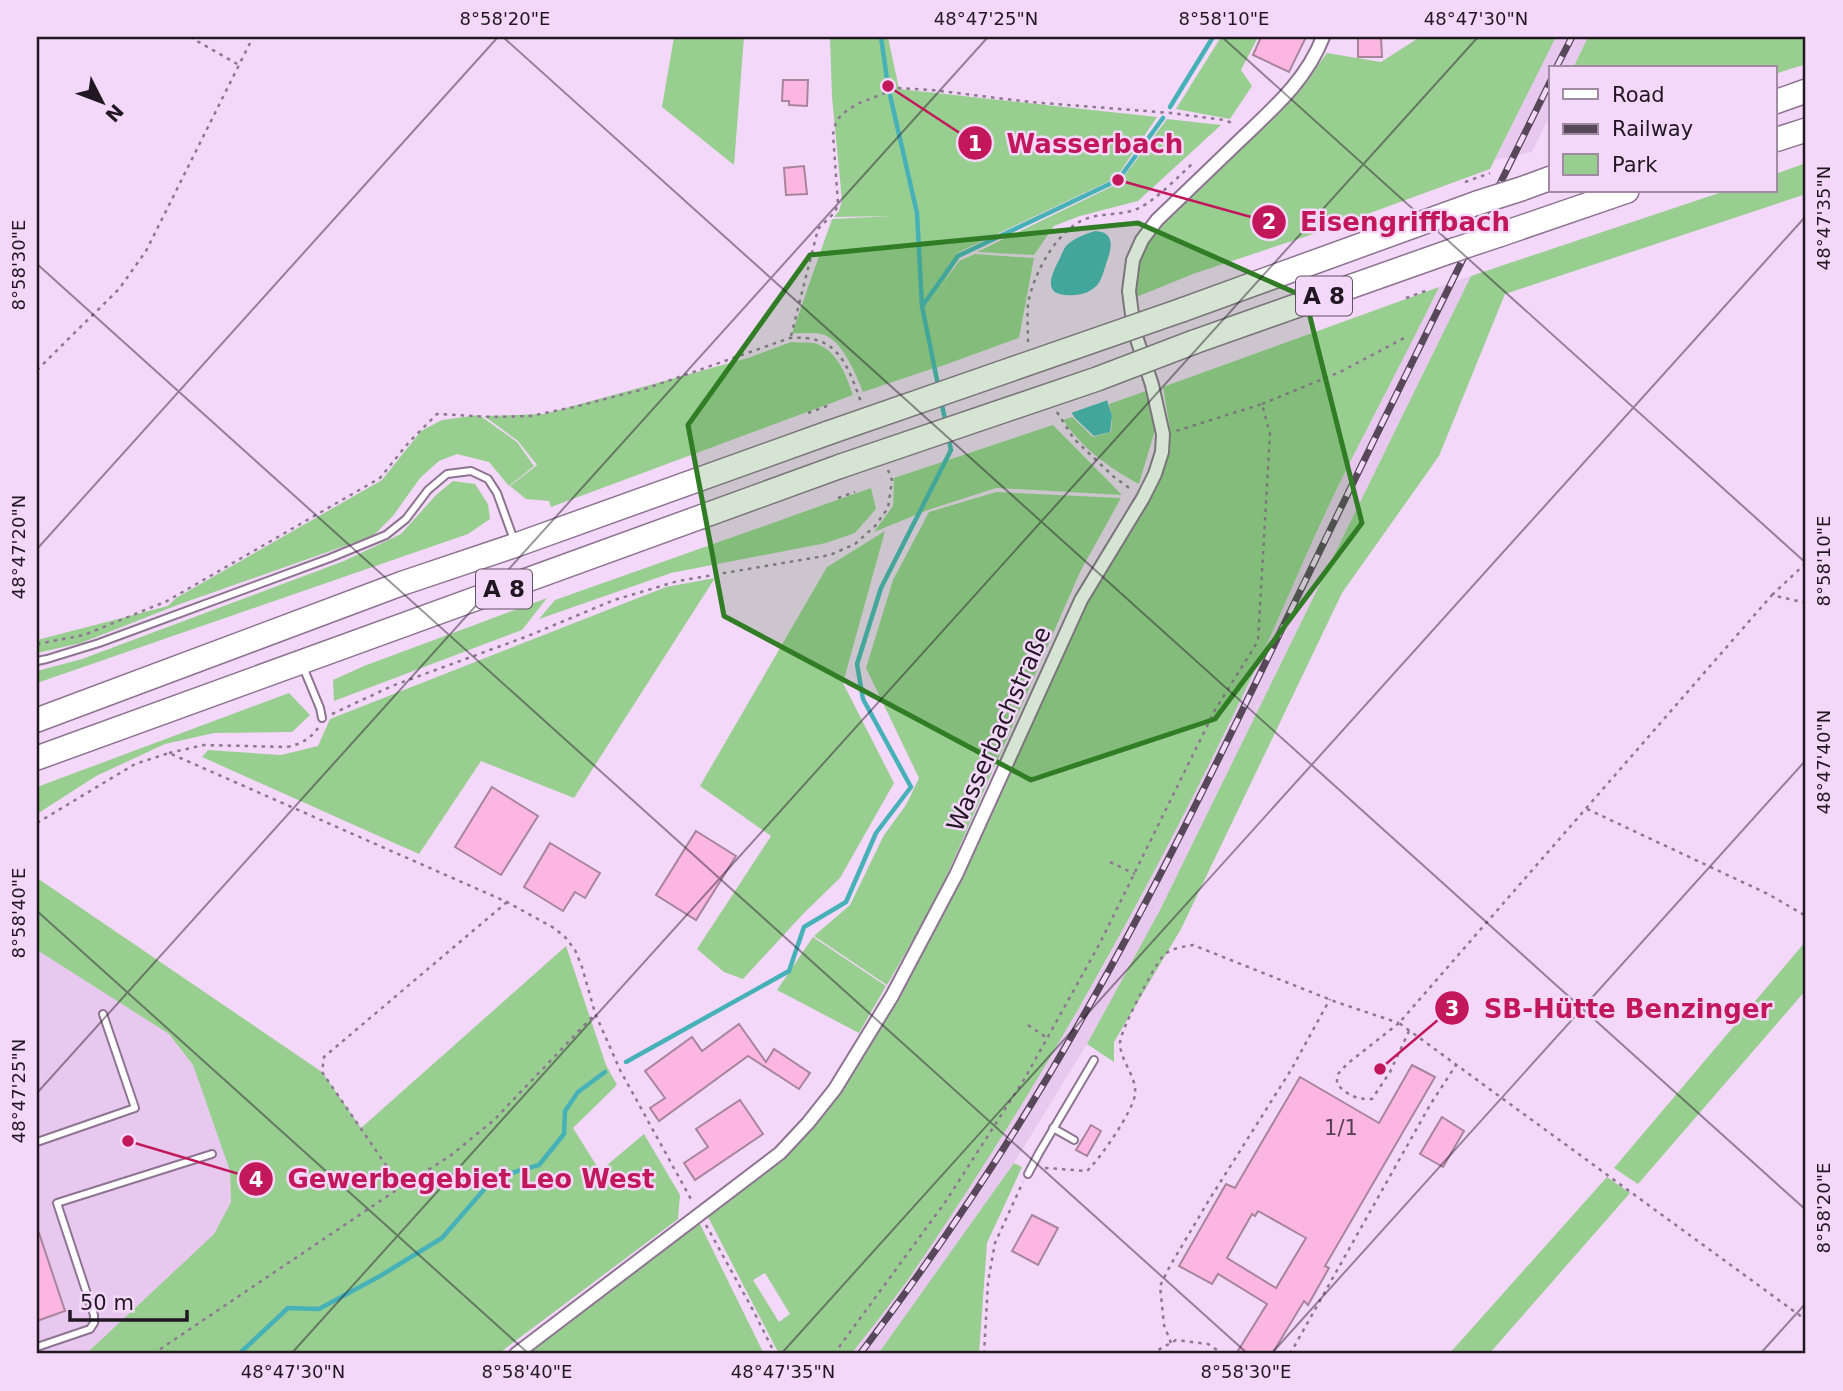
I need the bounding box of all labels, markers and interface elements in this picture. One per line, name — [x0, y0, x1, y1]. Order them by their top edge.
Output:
text: 8°58'20"E — [460, 8, 550, 29]
text: 48°47'25"N — [934, 8, 1038, 29]
text: 8°58'10"E — [1179, 8, 1269, 29]
text: 48°47'30"N — [1424, 8, 1528, 29]
north arrow — [66, 66, 136, 136]
legend — [1549, 66, 1776, 192]
text: Road — [1612, 83, 1665, 107]
text: N — [101, 100, 128, 127]
text: Railway — [1612, 117, 1693, 141]
callout: Wasserbach — [958, 120, 1197, 167]
text: Wasserbach — [1007, 129, 1183, 159]
text: 1 — [968, 132, 982, 156]
text: Park — [1612, 153, 1658, 177]
text: 48°47'35"N — [1813, 166, 1834, 270]
callout: Eisengriffbach — [1251, 198, 1524, 245]
text: Eisengriffbach — [1300, 207, 1510, 237]
text: 2 — [1262, 210, 1276, 234]
text: 8°58'30"E — [8, 220, 29, 310]
road number: A 8 — [1296, 276, 1352, 316]
text: 48°47'20"N — [8, 495, 29, 599]
text: 8°58'10"E — [1813, 516, 1834, 606]
road number: A 8 — [476, 569, 532, 608]
street label: Wasserbachstraße — [941, 622, 1057, 836]
text: 48°47'40"N — [1813, 710, 1834, 814]
text: 8°58'40"E — [8, 868, 29, 958]
callout: SB-Hütte Benzinger — [1435, 985, 1787, 1032]
text: SB-Hütte Benzinger — [1484, 994, 1773, 1024]
text: 3 — [1445, 997, 1459, 1021]
text: 48°47'25"N — [8, 1039, 29, 1143]
house number: 1/1 — [1324, 1116, 1358, 1140]
callout: Gewerbegebiet Leo West — [239, 1156, 669, 1203]
text: 8°58'20"E — [1813, 1163, 1834, 1253]
text: Gewerbegebiet Leo West — [288, 1164, 654, 1194]
text: 4 — [249, 1168, 263, 1192]
scale bar — [70, 1279, 187, 1323]
text: 50 m — [80, 1291, 134, 1315]
text: 48°47'30"N — [241, 1361, 345, 1382]
text: 8°58'40"E — [482, 1361, 572, 1382]
text: 48°47'35"N — [731, 1361, 835, 1382]
text: 8°58'30"E — [1201, 1361, 1291, 1382]

